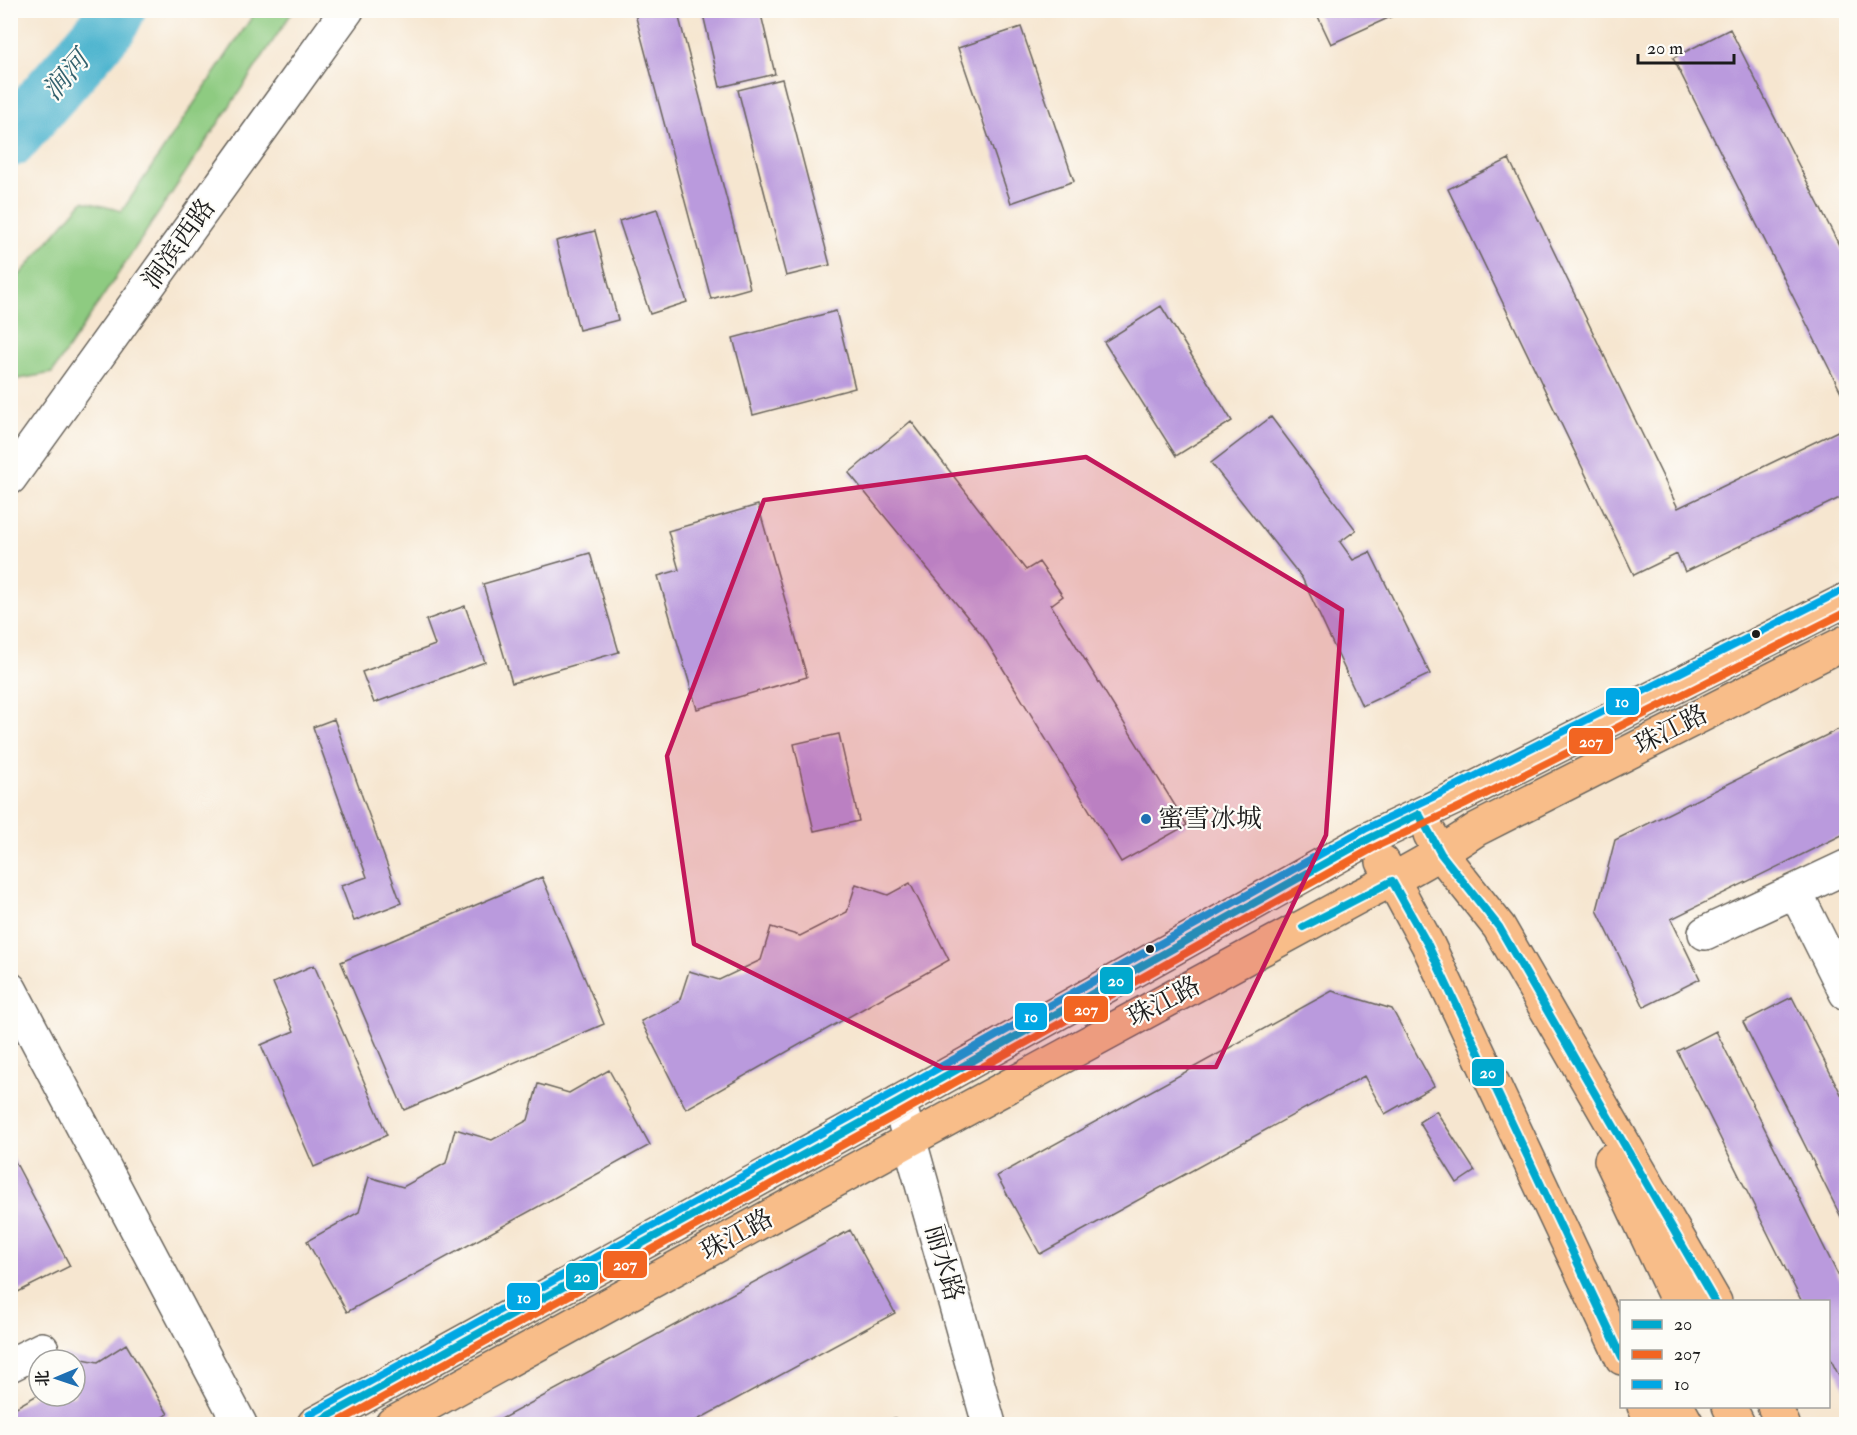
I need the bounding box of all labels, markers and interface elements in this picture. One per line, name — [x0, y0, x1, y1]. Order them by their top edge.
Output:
scale bar — [1638, 27, 1734, 65]
text: 20 m — [1647, 37, 1683, 60]
water label: 涧河 — [36, 41, 99, 107]
street label: 涧滨西路 — [135, 193, 223, 295]
unlabelled marker — [1750, 628, 1762, 640]
line badge: 10 — [1605, 687, 1640, 716]
text: 10 — [1615, 692, 1629, 712]
street label: 珠江路 — [1629, 698, 1713, 762]
line badge: 207 — [1568, 727, 1614, 755]
text: 207 — [1579, 732, 1603, 752]
place label: 蜜雪冰城 — [1158, 803, 1262, 835]
marker: 蜜雪冰城 — [1139, 812, 1153, 826]
unlabelled marker — [1144, 943, 1156, 955]
line badge: 20 — [1099, 966, 1134, 995]
street label: 珠江路 — [1122, 970, 1206, 1034]
text: 20 — [1108, 971, 1124, 991]
line badge: 207 — [1063, 995, 1109, 1023]
text: 207 — [1074, 1000, 1098, 1020]
line badge: 10 — [1014, 1002, 1048, 1031]
text: 10 — [1024, 1007, 1038, 1027]
line badge: 20 — [1471, 1058, 1505, 1087]
text: 20 — [1480, 1063, 1496, 1083]
street label: 珠江路 — [695, 1202, 779, 1268]
street label: 丽水路 — [918, 1221, 970, 1305]
line badge: 207 — [602, 1250, 648, 1279]
text: 207 — [613, 1255, 637, 1275]
line badge: 20 — [565, 1262, 599, 1291]
text: 20 — [574, 1267, 590, 1287]
line badge: 10 — [506, 1282, 541, 1311]
text: 10 — [517, 1288, 531, 1308]
legend — [1620, 1300, 1830, 1408]
text: 20 — [1674, 1313, 1692, 1336]
text: 207 — [1674, 1343, 1701, 1366]
north arrow — [27, 1348, 87, 1408]
text: 北 — [33, 1370, 53, 1387]
text: 10 — [1674, 1373, 1690, 1396]

